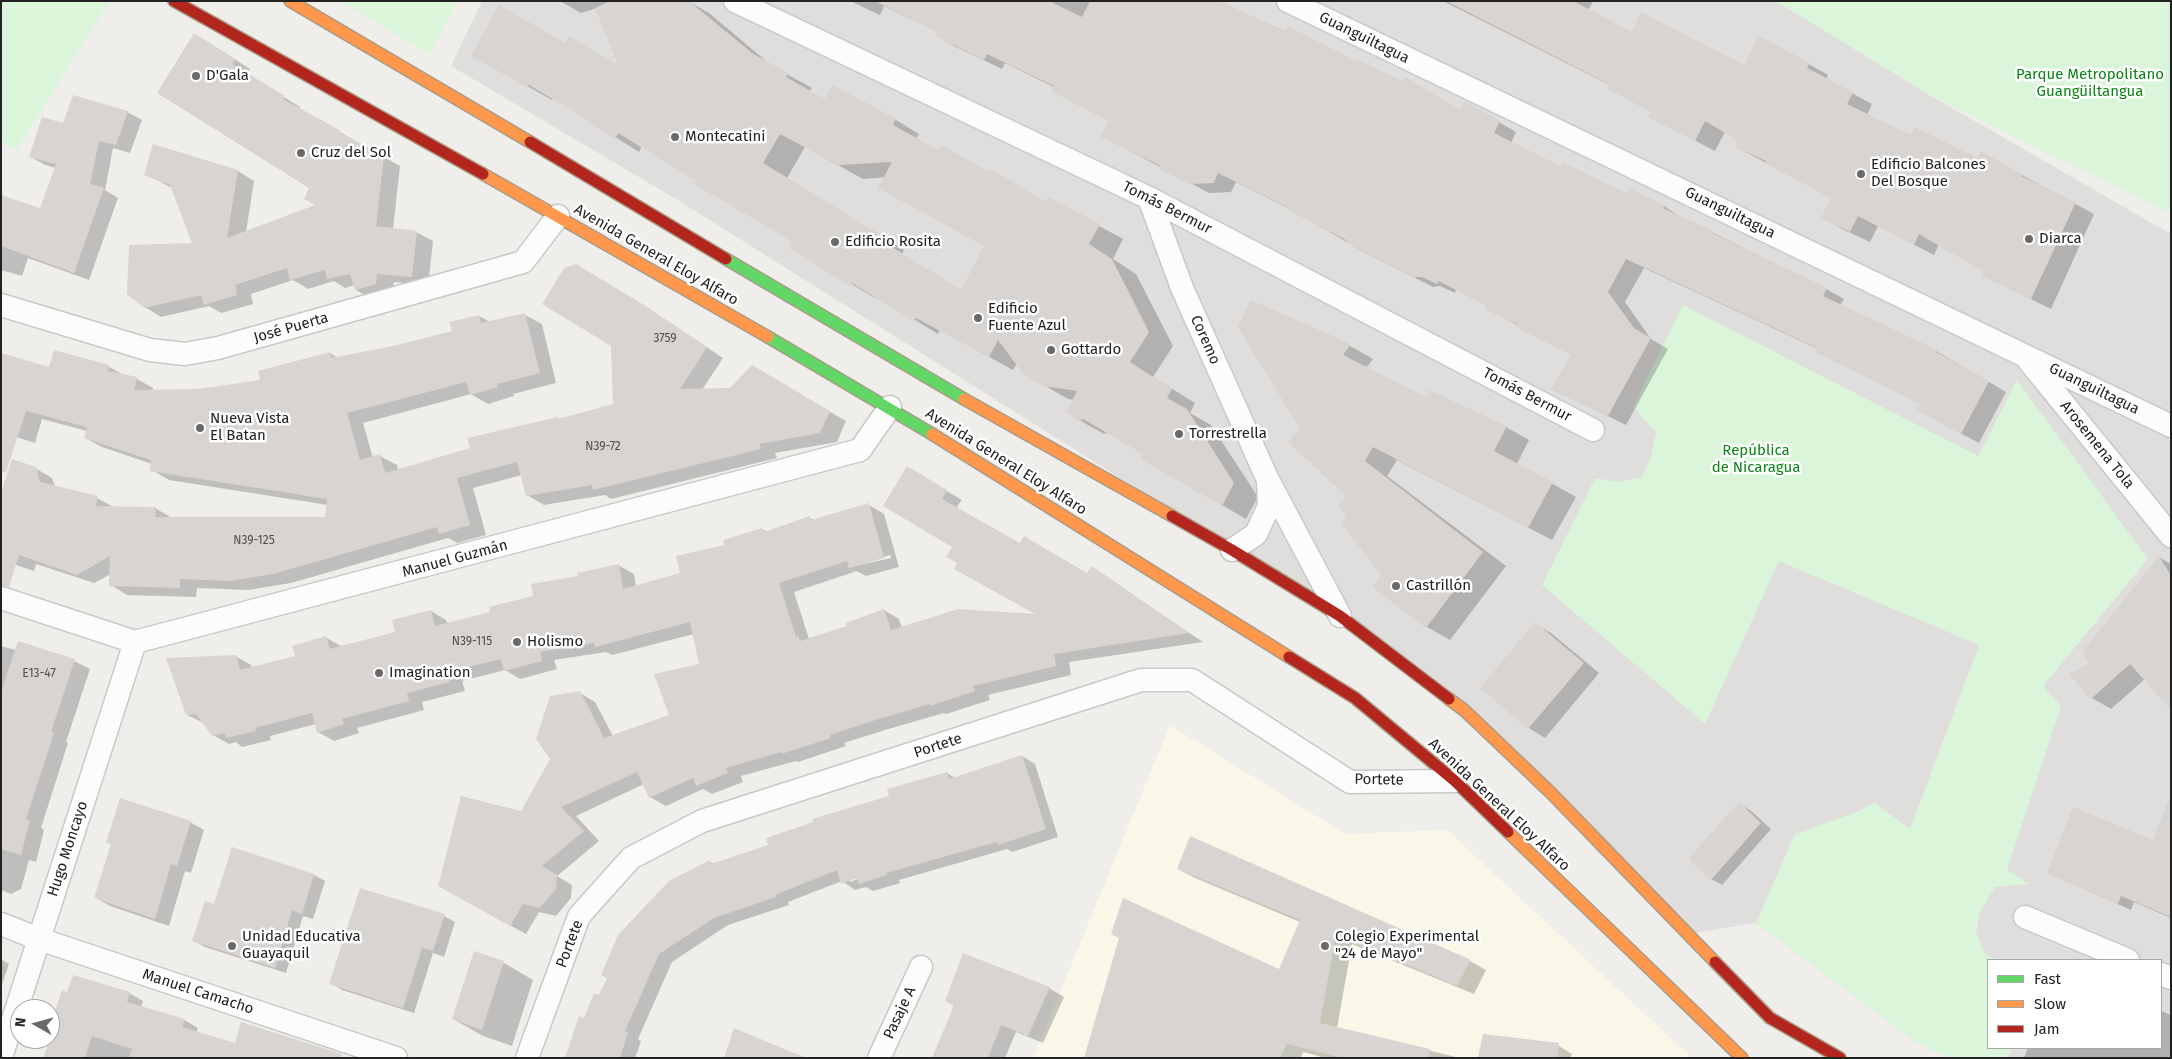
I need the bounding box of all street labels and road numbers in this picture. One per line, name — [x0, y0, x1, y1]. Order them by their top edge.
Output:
street label: Guanguiltagua — [1316, 8, 1412, 68]
street label: Tomás Bermur — [1119, 178, 1215, 238]
street label: Guanguiltagua — [1682, 183, 1778, 243]
street label: Avenida General Eloy Alfaro — [571, 201, 741, 309]
street label: José Puerta — [252, 309, 330, 347]
street label: Coremo — [1186, 313, 1224, 367]
street label: Guanguiltagua — [2046, 359, 2142, 419]
street label: Tomás Bermur — [1480, 364, 1574, 426]
street label: Arosemena Tola — [2056, 397, 2138, 493]
street label: Avenida General Eloy Alfaro — [922, 405, 1090, 519]
street label: Manuel Guzmán — [400, 536, 510, 582]
street label: Portete — [912, 730, 964, 762]
street label: Avenida General Eloy Alfaro — [1425, 735, 1573, 875]
street label: Portete — [1354, 771, 1404, 789]
street label: Hugo Moncayo — [44, 799, 92, 899]
street label: Portete — [553, 918, 587, 970]
street label: Manuel Camacho — [140, 966, 256, 1018]
street label: Pasaje A — [880, 984, 920, 1042]

